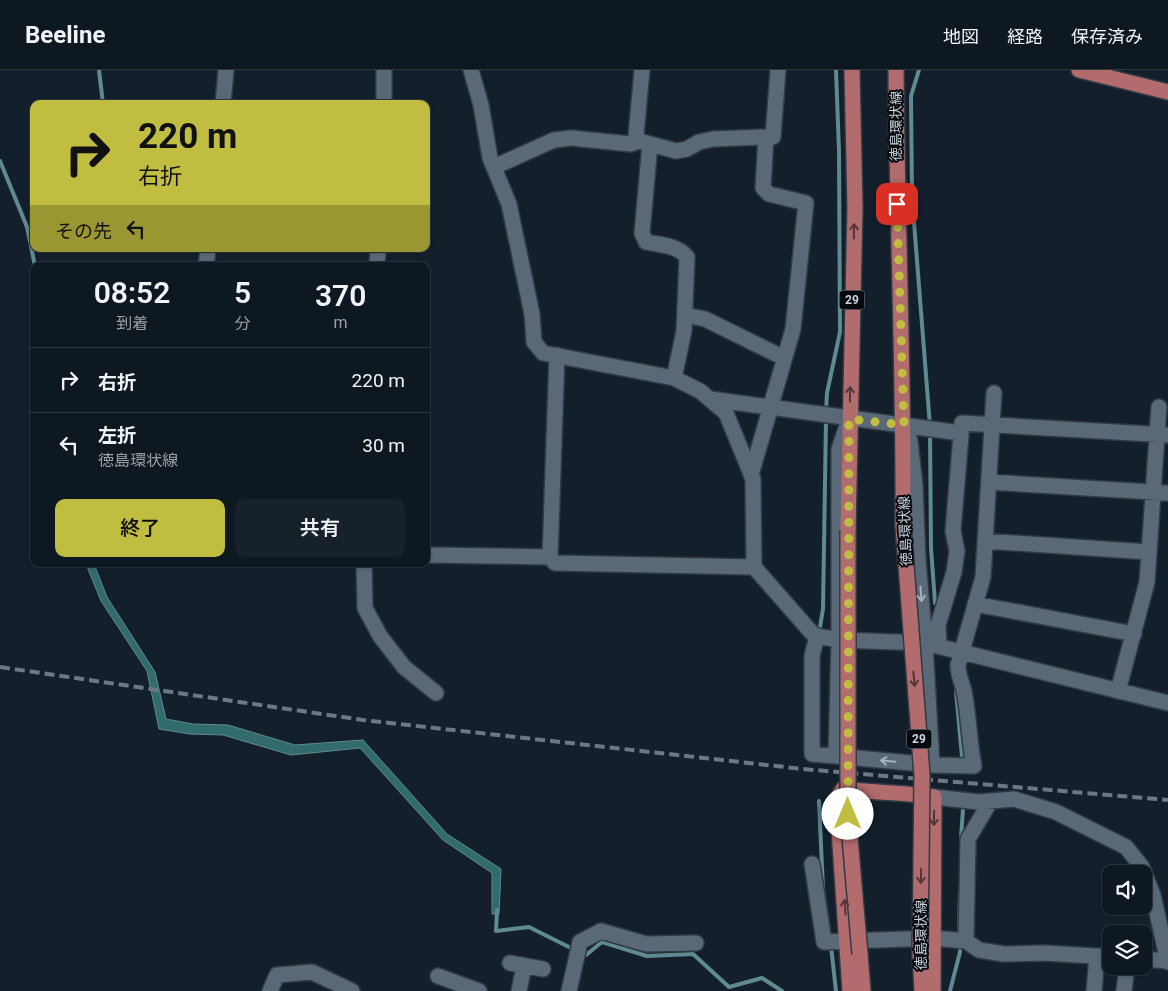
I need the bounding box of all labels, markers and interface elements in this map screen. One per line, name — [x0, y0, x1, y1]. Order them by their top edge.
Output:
text: Beeline — [25, 21, 105, 49]
text: 地図 — [943, 26, 979, 47]
text: 経路 — [1007, 26, 1043, 47]
text: 保存済み — [1071, 26, 1143, 47]
street label: 徳島環状線 — [888, 91, 904, 161]
text: 220 m — [138, 116, 237, 157]
icon: right — [55, 120, 120, 185]
text: 右折 — [138, 164, 182, 189]
pin — [876, 183, 918, 225]
icon: arrive — [883, 190, 911, 218]
icon: left — [122, 215, 150, 243]
text: その先 — [55, 220, 112, 243]
one-way arrow — [849, 223, 859, 240]
text: 08:52 — [94, 275, 170, 310]
text: 5 — [234, 275, 251, 310]
text: 370 — [315, 278, 366, 313]
road number: 29 — [840, 290, 864, 310]
text: m — [334, 313, 348, 332]
text: 到着 — [116, 314, 148, 333]
text: 分 — [235, 314, 251, 333]
icon: right — [55, 366, 83, 394]
text: 220 m — [352, 369, 405, 392]
text: 右折 — [98, 371, 136, 394]
one-way arrow — [845, 386, 855, 402]
text: 左折 — [98, 424, 136, 447]
icon: left — [55, 431, 83, 459]
text: 30 m — [362, 434, 405, 457]
text: 徳島環状線 — [98, 451, 178, 470]
street label: 徳島環状線 — [896, 496, 914, 566]
button: 終了 — [55, 499, 225, 557]
button: 共有 — [235, 499, 405, 557]
one-way arrow — [916, 586, 926, 602]
one-way arrow — [909, 671, 919, 687]
road number: 29 — [906, 730, 932, 749]
one-way arrow — [880, 756, 896, 766]
position arrow — [821, 787, 873, 839]
one-way arrow — [929, 810, 939, 826]
map controls — [1102, 865, 1152, 975]
button: sound — [1102, 865, 1152, 915]
one-way arrow — [916, 868, 926, 884]
one-way arrow — [840, 900, 849, 916]
street label: 徳島環状線 — [913, 900, 929, 970]
button: layers — [1102, 925, 1152, 975]

